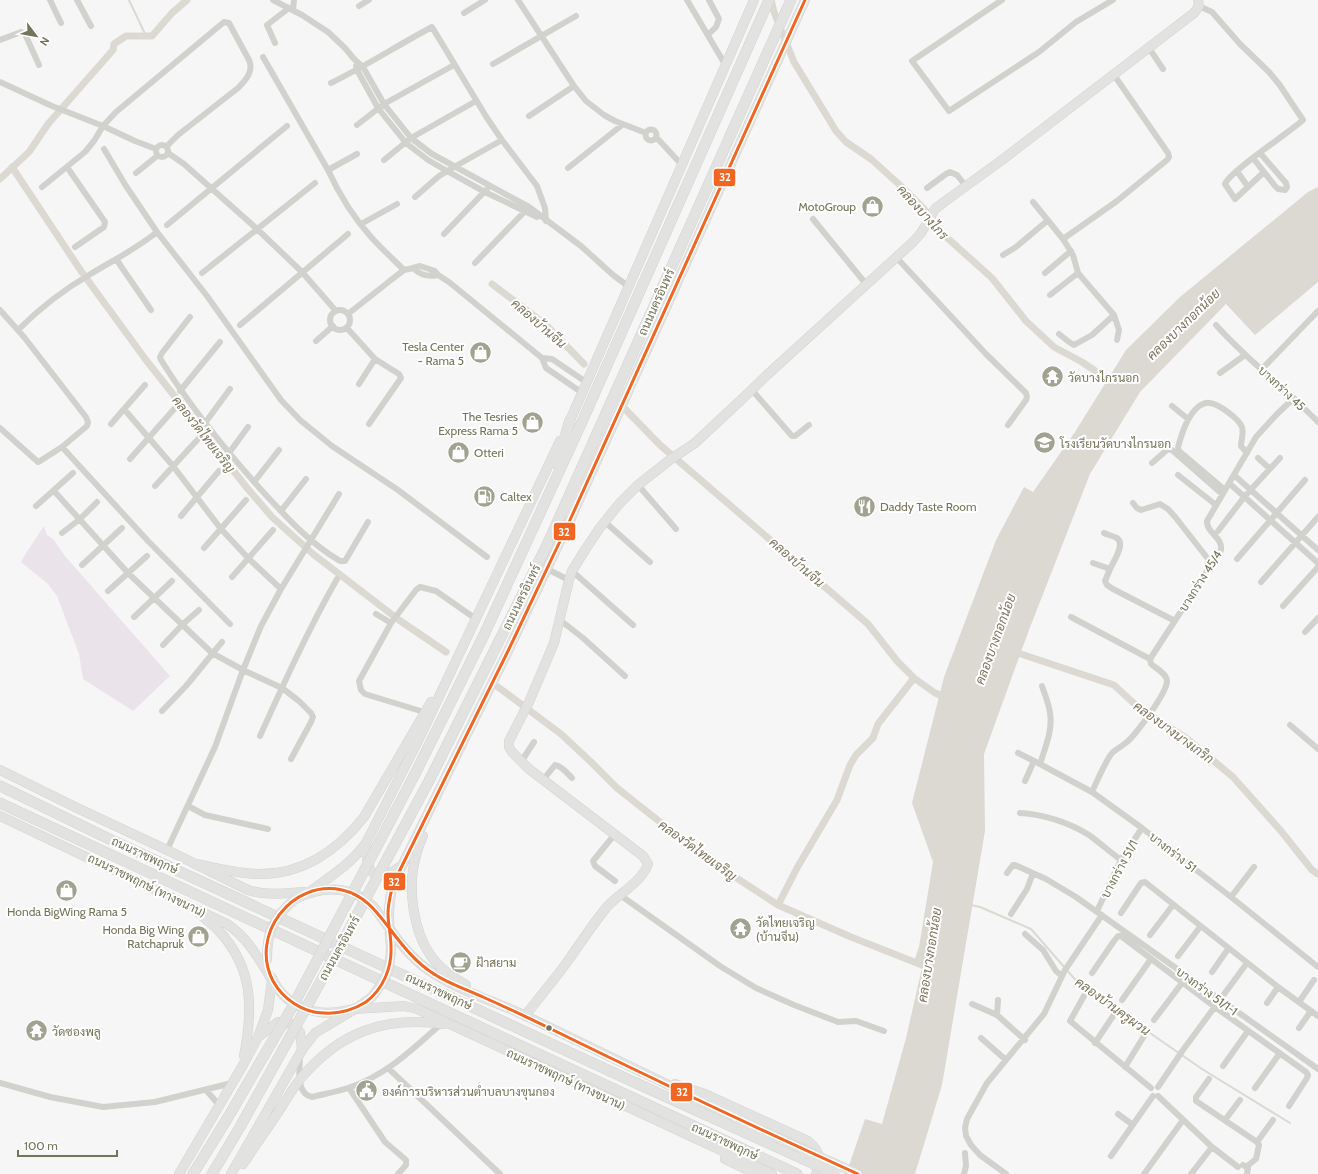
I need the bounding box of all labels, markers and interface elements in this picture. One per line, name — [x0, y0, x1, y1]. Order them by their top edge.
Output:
north arrow — [16, 16, 56, 56]
text: N — [36, 34, 52, 48]
line badge: 32 — [713, 168, 736, 187]
text: 32 — [719, 170, 731, 184]
water label: คลองบางไกร — [894, 181, 952, 243]
shop icon: MotoGroup — [859, 193, 885, 219]
place label: MotoGroup — [798, 199, 856, 214]
street label: ถนนนครอินทร์ — [635, 266, 677, 338]
water label: คลองบางกอกน้อย — [1143, 285, 1223, 363]
water label: คลองบ้านจีน — [508, 294, 571, 352]
place label: Tesla Center - Rama 5 — [402, 339, 464, 368]
shop icon: Tesla Center - Rama 5 — [467, 340, 493, 366]
street label: บางกร่าง 45 — [1255, 362, 1309, 414]
temple icon: วัดบางไกรนอก — [1039, 364, 1065, 390]
place label: วัดบางไกรนอก — [1068, 370, 1139, 385]
water label: คลองวัดไทยเจริญ — [168, 393, 239, 476]
place label: The Tesries Express Rama 5 — [438, 409, 518, 438]
shop icon: The Tesries Express Rama 5 — [520, 410, 546, 436]
school or university icon: โรงเรียนวัดบางไกรนอก — [1032, 430, 1058, 456]
place label: โรงเรียนวัดบางไกรนอก — [1059, 436, 1171, 451]
shop icon: Otteri — [445, 439, 471, 465]
place label: Otteri — [474, 445, 504, 460]
fuel station icon: Caltex — [472, 483, 498, 509]
place label: Caltex — [500, 489, 532, 504]
restaurant icon: Daddy Taste Room — [851, 493, 877, 519]
place label: Daddy Taste Room — [880, 499, 976, 514]
line badge: 32 — [553, 522, 576, 541]
text: 32 — [558, 525, 570, 539]
water label: คลองบ้านจีน — [766, 533, 829, 591]
street label: บางกร่าง 45/4 — [1175, 548, 1225, 614]
street label: ถนนนครอินทร์ — [499, 561, 543, 632]
water label: คลองบางกอกน้อย — [971, 591, 1019, 687]
water label: คลองบางนางเกริก — [1131, 698, 1217, 766]
water label: คลองวัดไทยเจริญ — [655, 816, 740, 885]
street label: บางกร่าง 51 — [1146, 829, 1200, 875]
street label: ถนนราชพฤกษ์ — [109, 833, 182, 877]
street label: บางกร่าง 51/1 — [1097, 837, 1141, 901]
street label: ถนนราชพฤกษ์ (ทางขนาน) — [86, 850, 208, 920]
line badge: 32 — [383, 872, 406, 891]
text: 32 — [388, 875, 400, 889]
shop icon: Honda BigWing Rama 5 — [54, 877, 80, 903]
place label: Honda BigWing Rama 5 — [7, 904, 127, 919]
water label: คลองบางกอกน้อย — [914, 906, 944, 1003]
street label: ถนนนครอินทร์ — [315, 913, 363, 983]
place label: วัดไทยเจริญ (บ้านจีน) — [756, 915, 815, 944]
temple icon: วัดไทยเจริญ (บ้านจีน) — [728, 916, 754, 942]
place label: Honda Big Wing Ratchapruk — [102, 922, 185, 951]
shop icon: Honda Big Wing Ratchapruk — [186, 923, 212, 949]
cafe icon: ฝ้าสยาม — [447, 949, 473, 975]
place label: ฝ้าสยาม — [476, 955, 516, 970]
street label: บางกร่าง 51/1-1 — [1173, 964, 1241, 1018]
street label: ถนนราชพฤกษ์ — [403, 969, 476, 1013]
water label: คลองบ้านครูผวน — [1071, 973, 1154, 1041]
temple icon: วัดซองพลู — [24, 1018, 50, 1044]
unlabelled marker — [544, 1023, 554, 1033]
place label: วัดซองพลู — [52, 1024, 101, 1040]
street label: ถนนราชพฤกษ์ (ทางขนาน) — [504, 1045, 628, 1113]
public building icon: องค์การบริหารส่วนตำบลบางขุนกอง — [354, 1078, 380, 1104]
line badge: 32 — [670, 1082, 693, 1102]
place label: องค์การบริหารส่วนตำบลบางขุนกอง — [382, 1084, 555, 1101]
text: 32 — [676, 1085, 688, 1099]
street label: ถนนราชพฤกษ์ — [689, 1119, 762, 1163]
scale bar — [18, 1132, 117, 1158]
text: 100 m — [24, 1138, 58, 1153]

